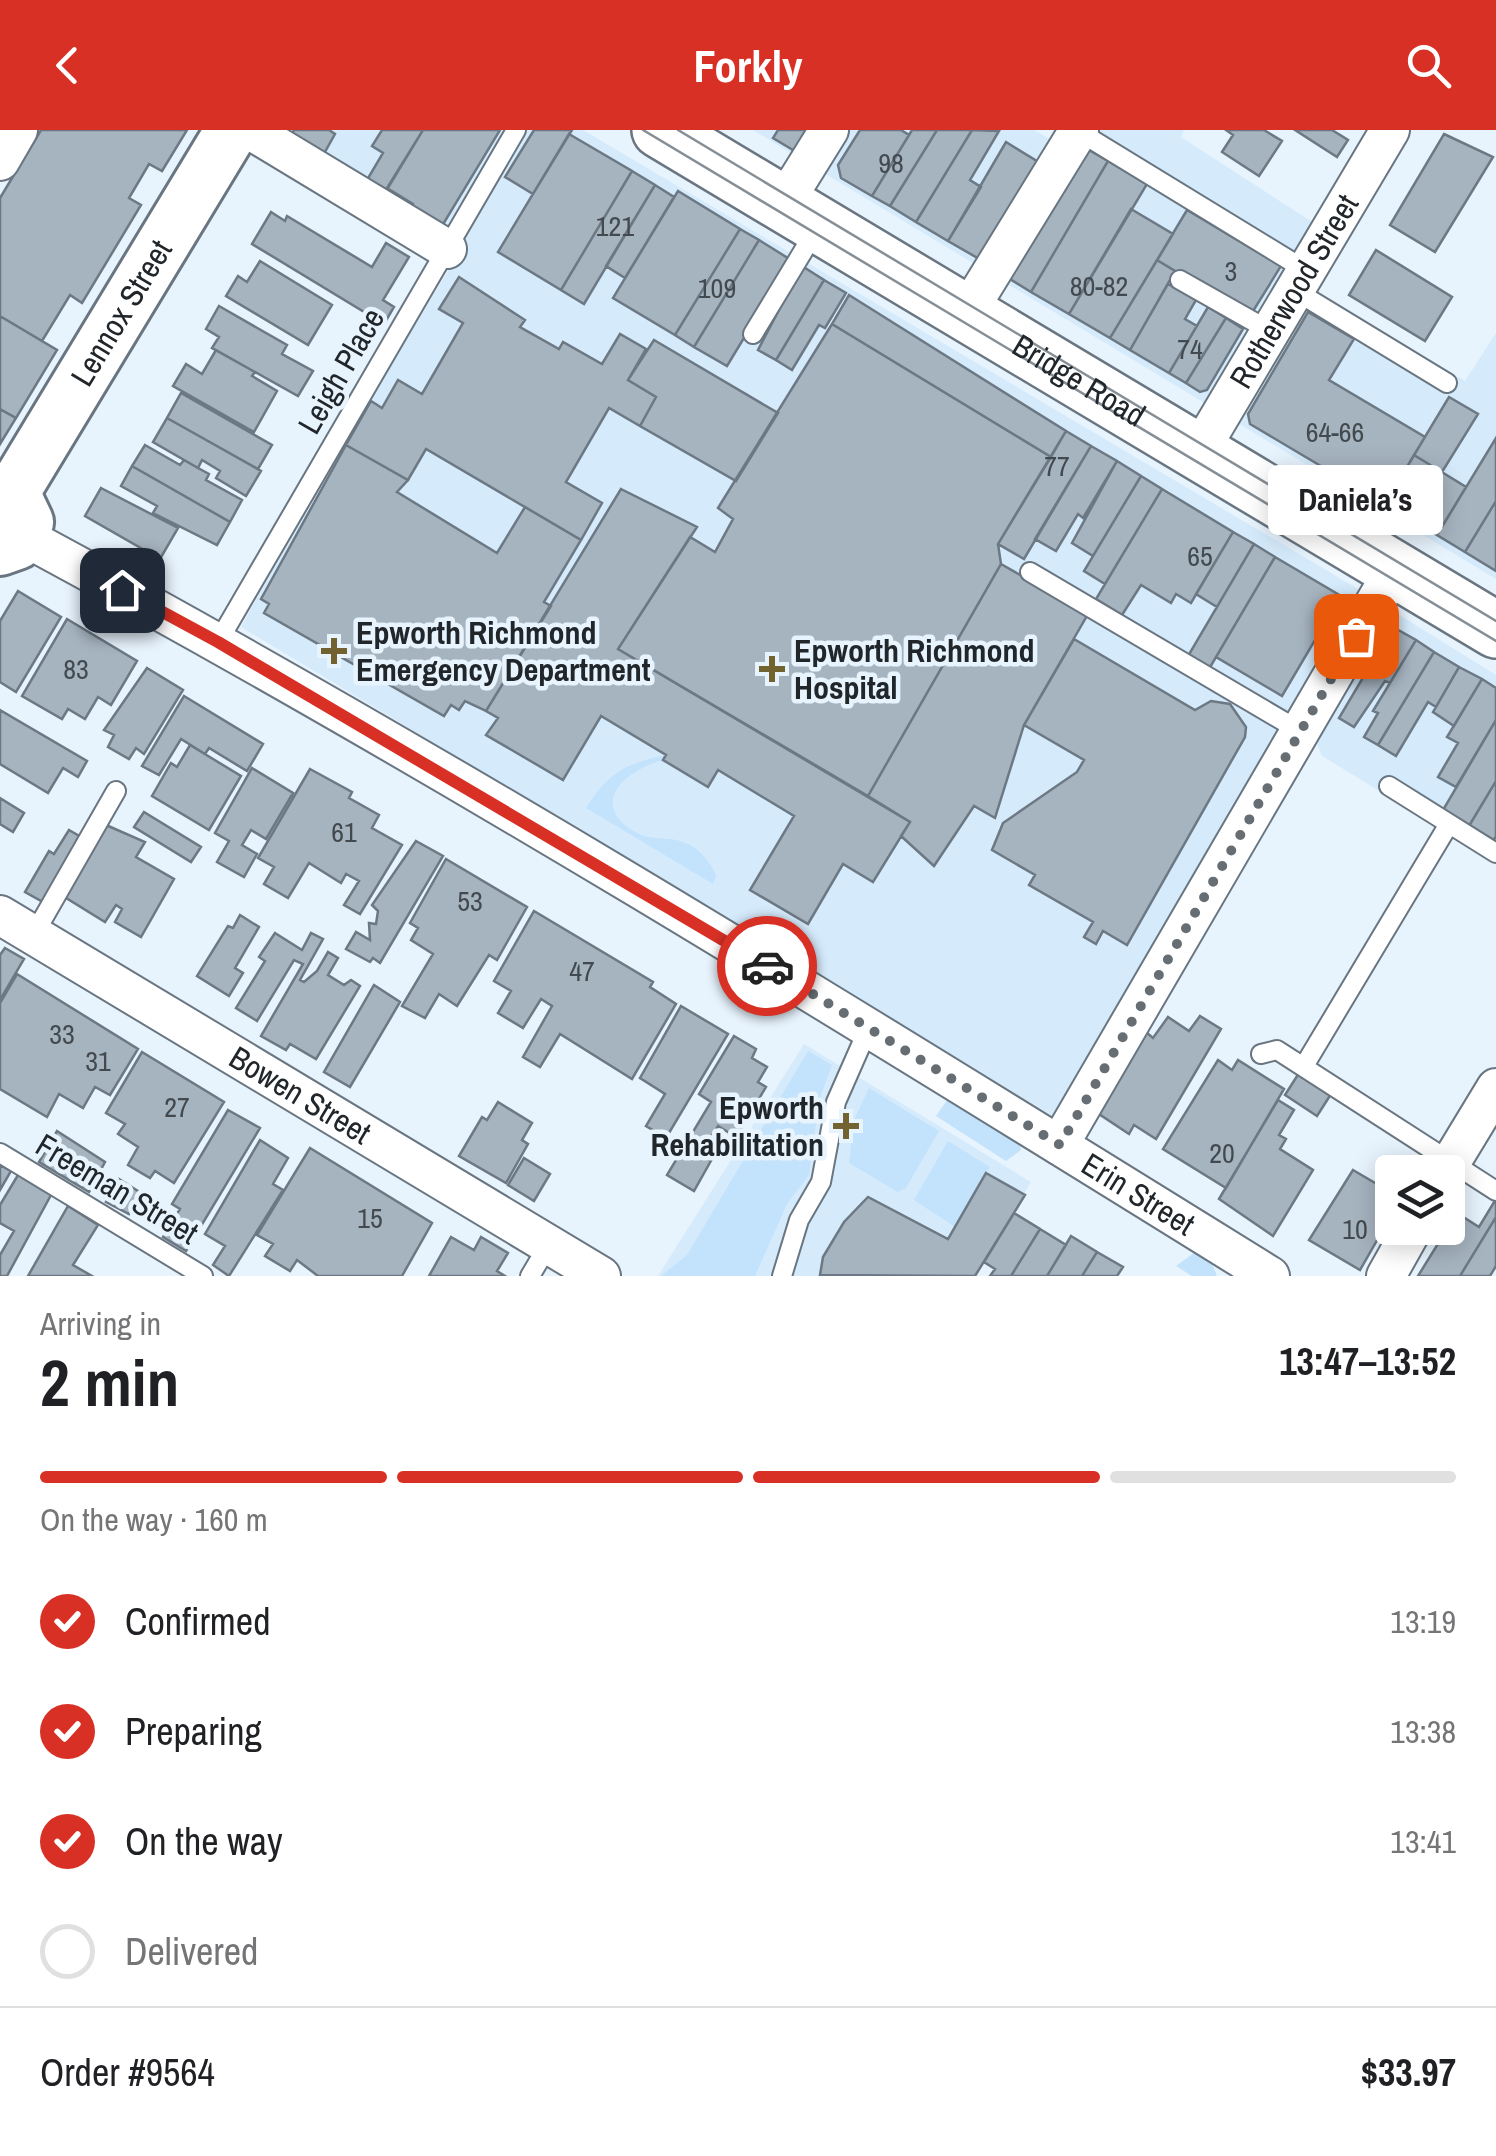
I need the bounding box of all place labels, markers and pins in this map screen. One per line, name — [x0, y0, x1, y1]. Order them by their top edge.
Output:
callout: Daniela’s — [1268, 466, 1444, 536]
pin — [80, 548, 165, 633]
pin — [1314, 594, 1399, 679]
place label: Epworth Richmond Emergency Department — [356, 611, 651, 691]
place label: Epworth Richmond Hospital — [794, 629, 1035, 709]
marker: Epworth Richmond Emergency Department — [321, 638, 347, 664]
marker: Epworth Richmond Hospital — [759, 656, 785, 682]
place label: Epworth Rehabilitation — [650, 1086, 824, 1166]
marker: Epworth Rehabilitation — [833, 1113, 859, 1139]

